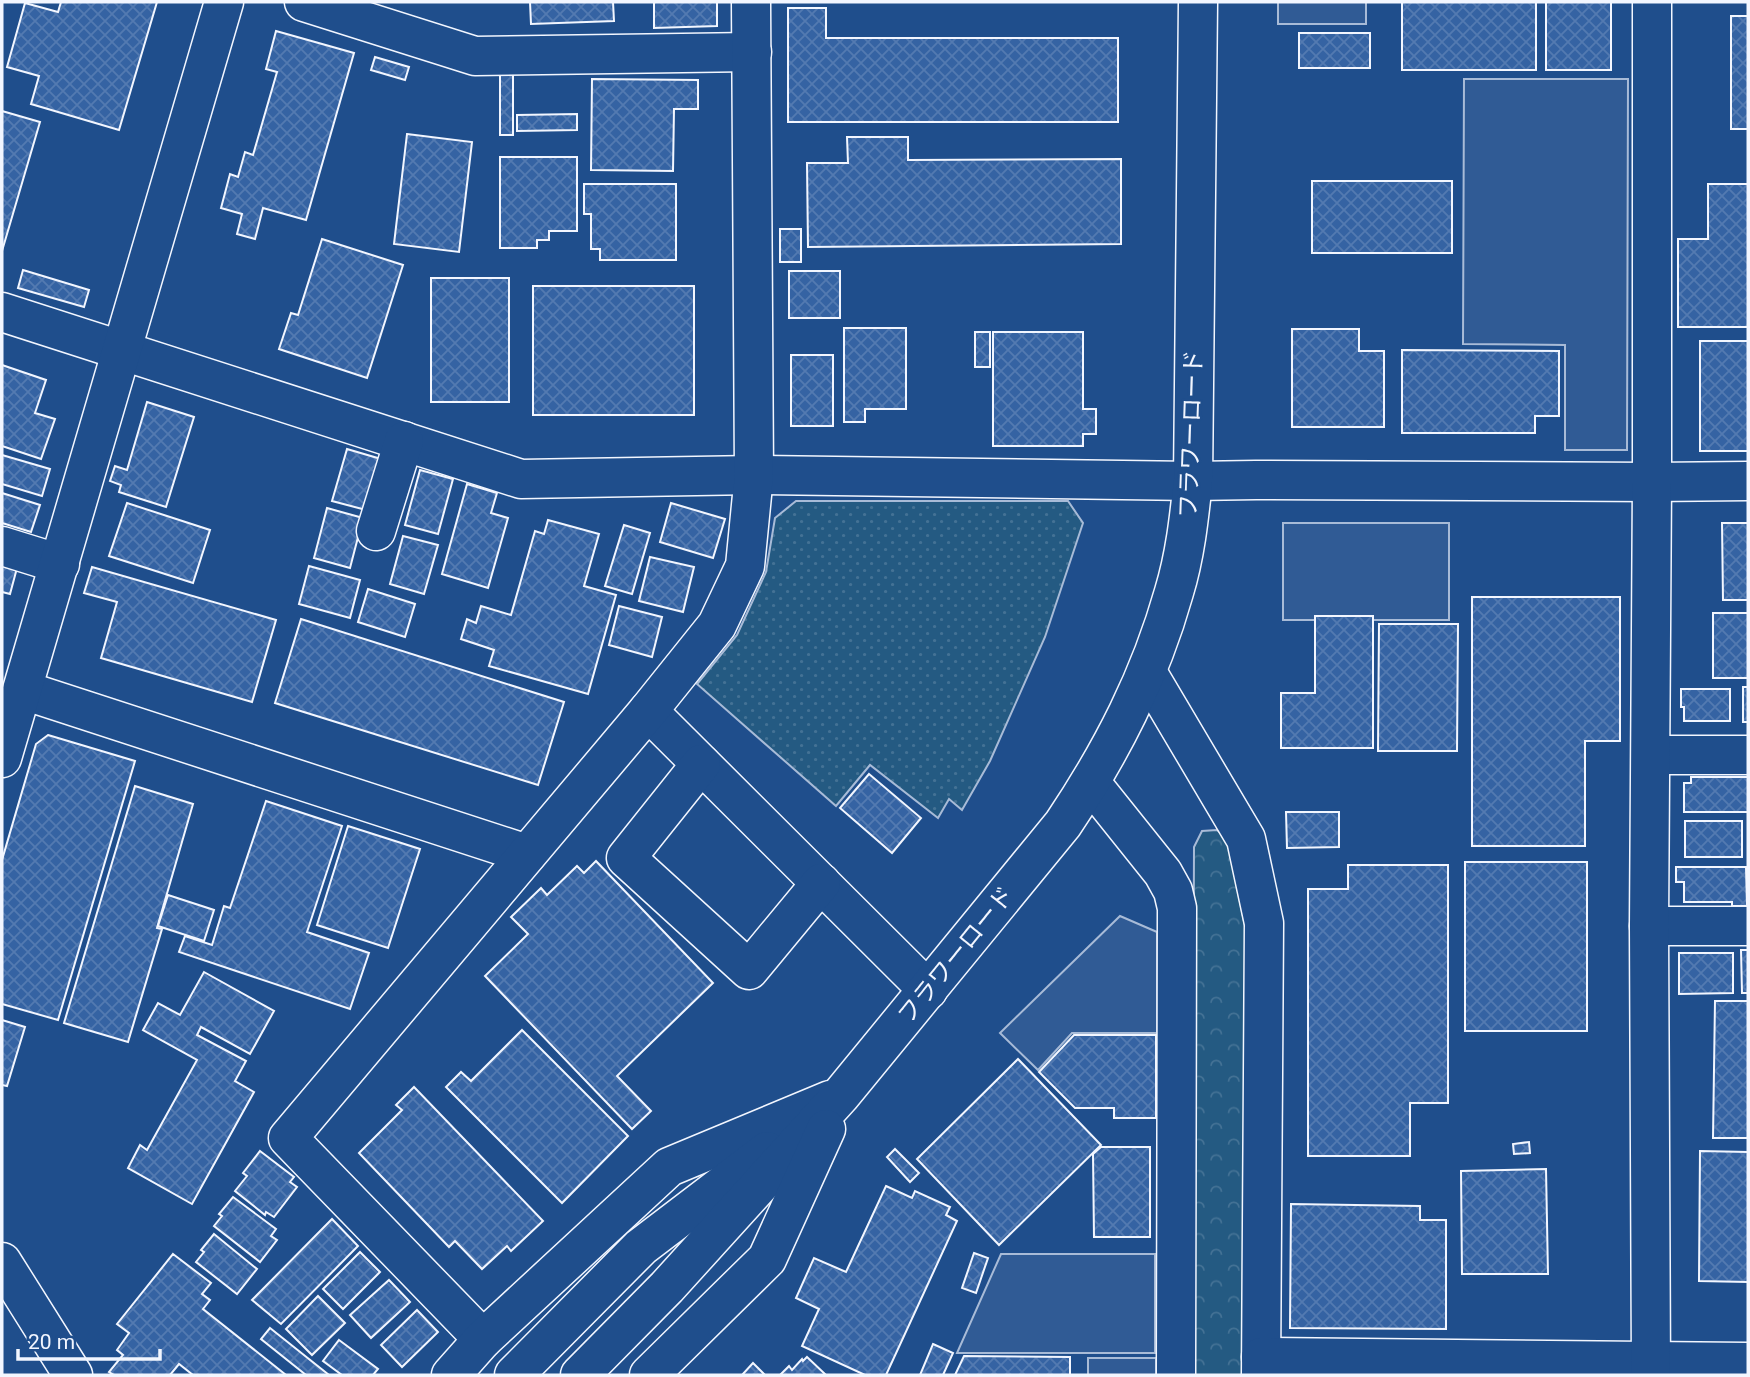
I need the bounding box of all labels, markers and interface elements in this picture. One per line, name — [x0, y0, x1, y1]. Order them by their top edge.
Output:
street label: フラワーロード — [1174, 350, 1208, 518]
street label: フラワーロード — [892, 881, 1020, 1029]
scale bar — [18, 1318, 159, 1362]
text: 20 m — [28, 1330, 75, 1354]

